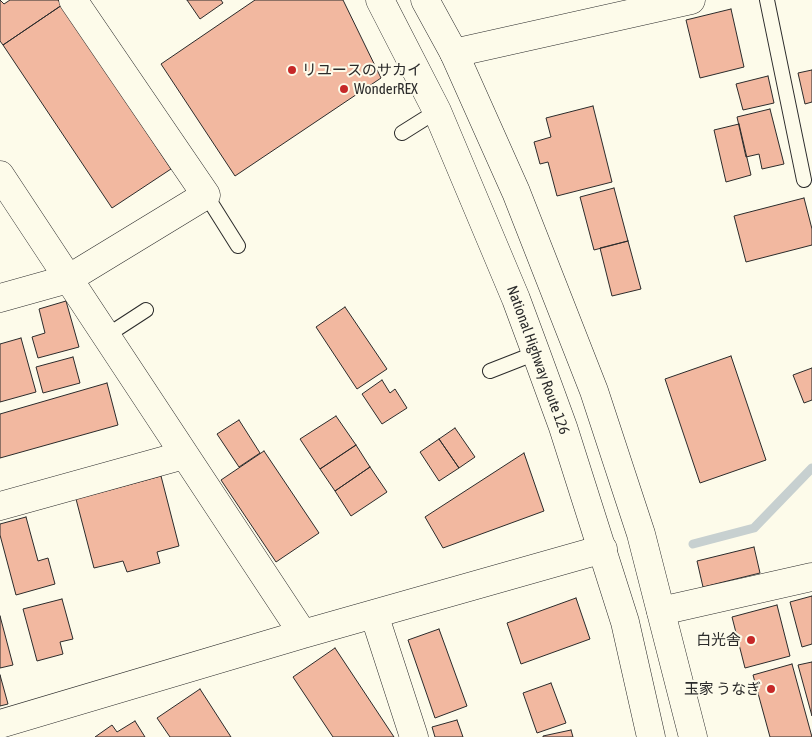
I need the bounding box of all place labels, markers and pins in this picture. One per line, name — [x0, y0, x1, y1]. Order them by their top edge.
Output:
place label: リユースのサカイ — [302, 61, 422, 79]
marker: リユースのサカイ — [286, 64, 298, 76]
place label: WonderREX — [354, 80, 418, 98]
marker: WonderREX — [338, 83, 350, 95]
place label: 白光舎 — [696, 631, 741, 649]
marker: 白光舎 — [745, 634, 757, 646]
place label: 玉家 うなぎ — [684, 680, 761, 698]
marker: 玉家 うなぎ — [765, 683, 777, 695]

